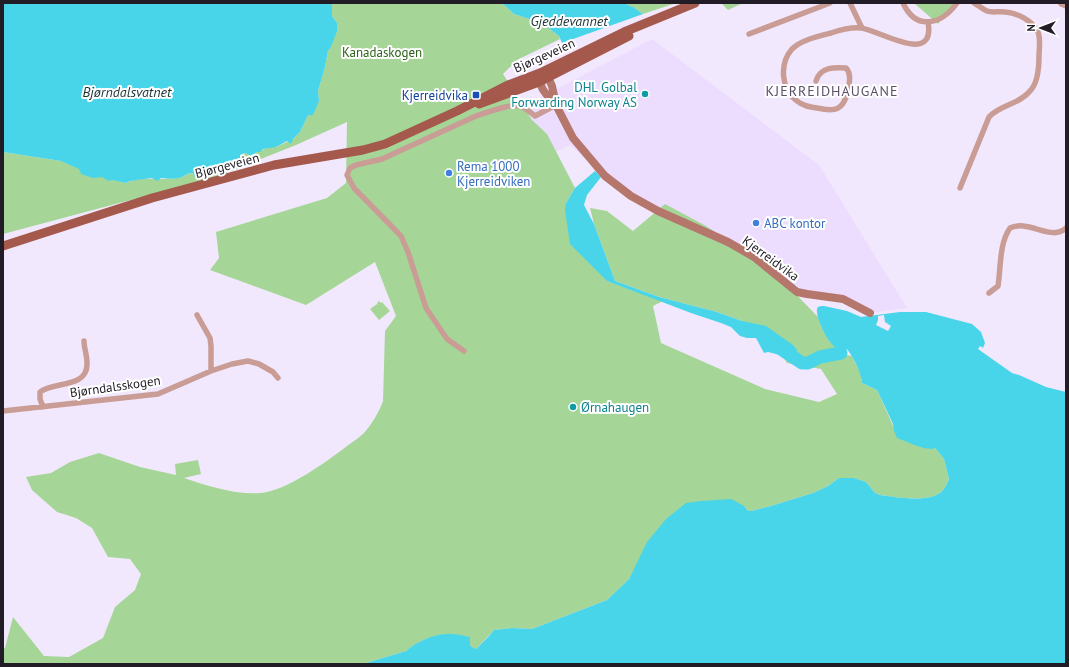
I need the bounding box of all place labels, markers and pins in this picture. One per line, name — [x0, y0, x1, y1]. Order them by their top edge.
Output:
place label: DHL Golbal Forwarding Norway AS — [511, 79, 637, 111]
place label: Kjerreidvika — [402, 87, 468, 104]
marker: DHL Golbal Forwarding Norway AS — [640, 89, 650, 99]
marker: Kjerreidvika — [471, 90, 481, 100]
place label: Rema 1000 Kjerreidviken — [457, 158, 530, 190]
marker: Rema 1000 Kjerreidviken — [444, 168, 454, 178]
place label: ABC kontor — [764, 215, 826, 232]
marker: ABC kontor — [751, 218, 761, 228]
place label: Ørnahaugen — [581, 399, 649, 416]
marker: Ørnahaugen — [568, 402, 578, 412]

